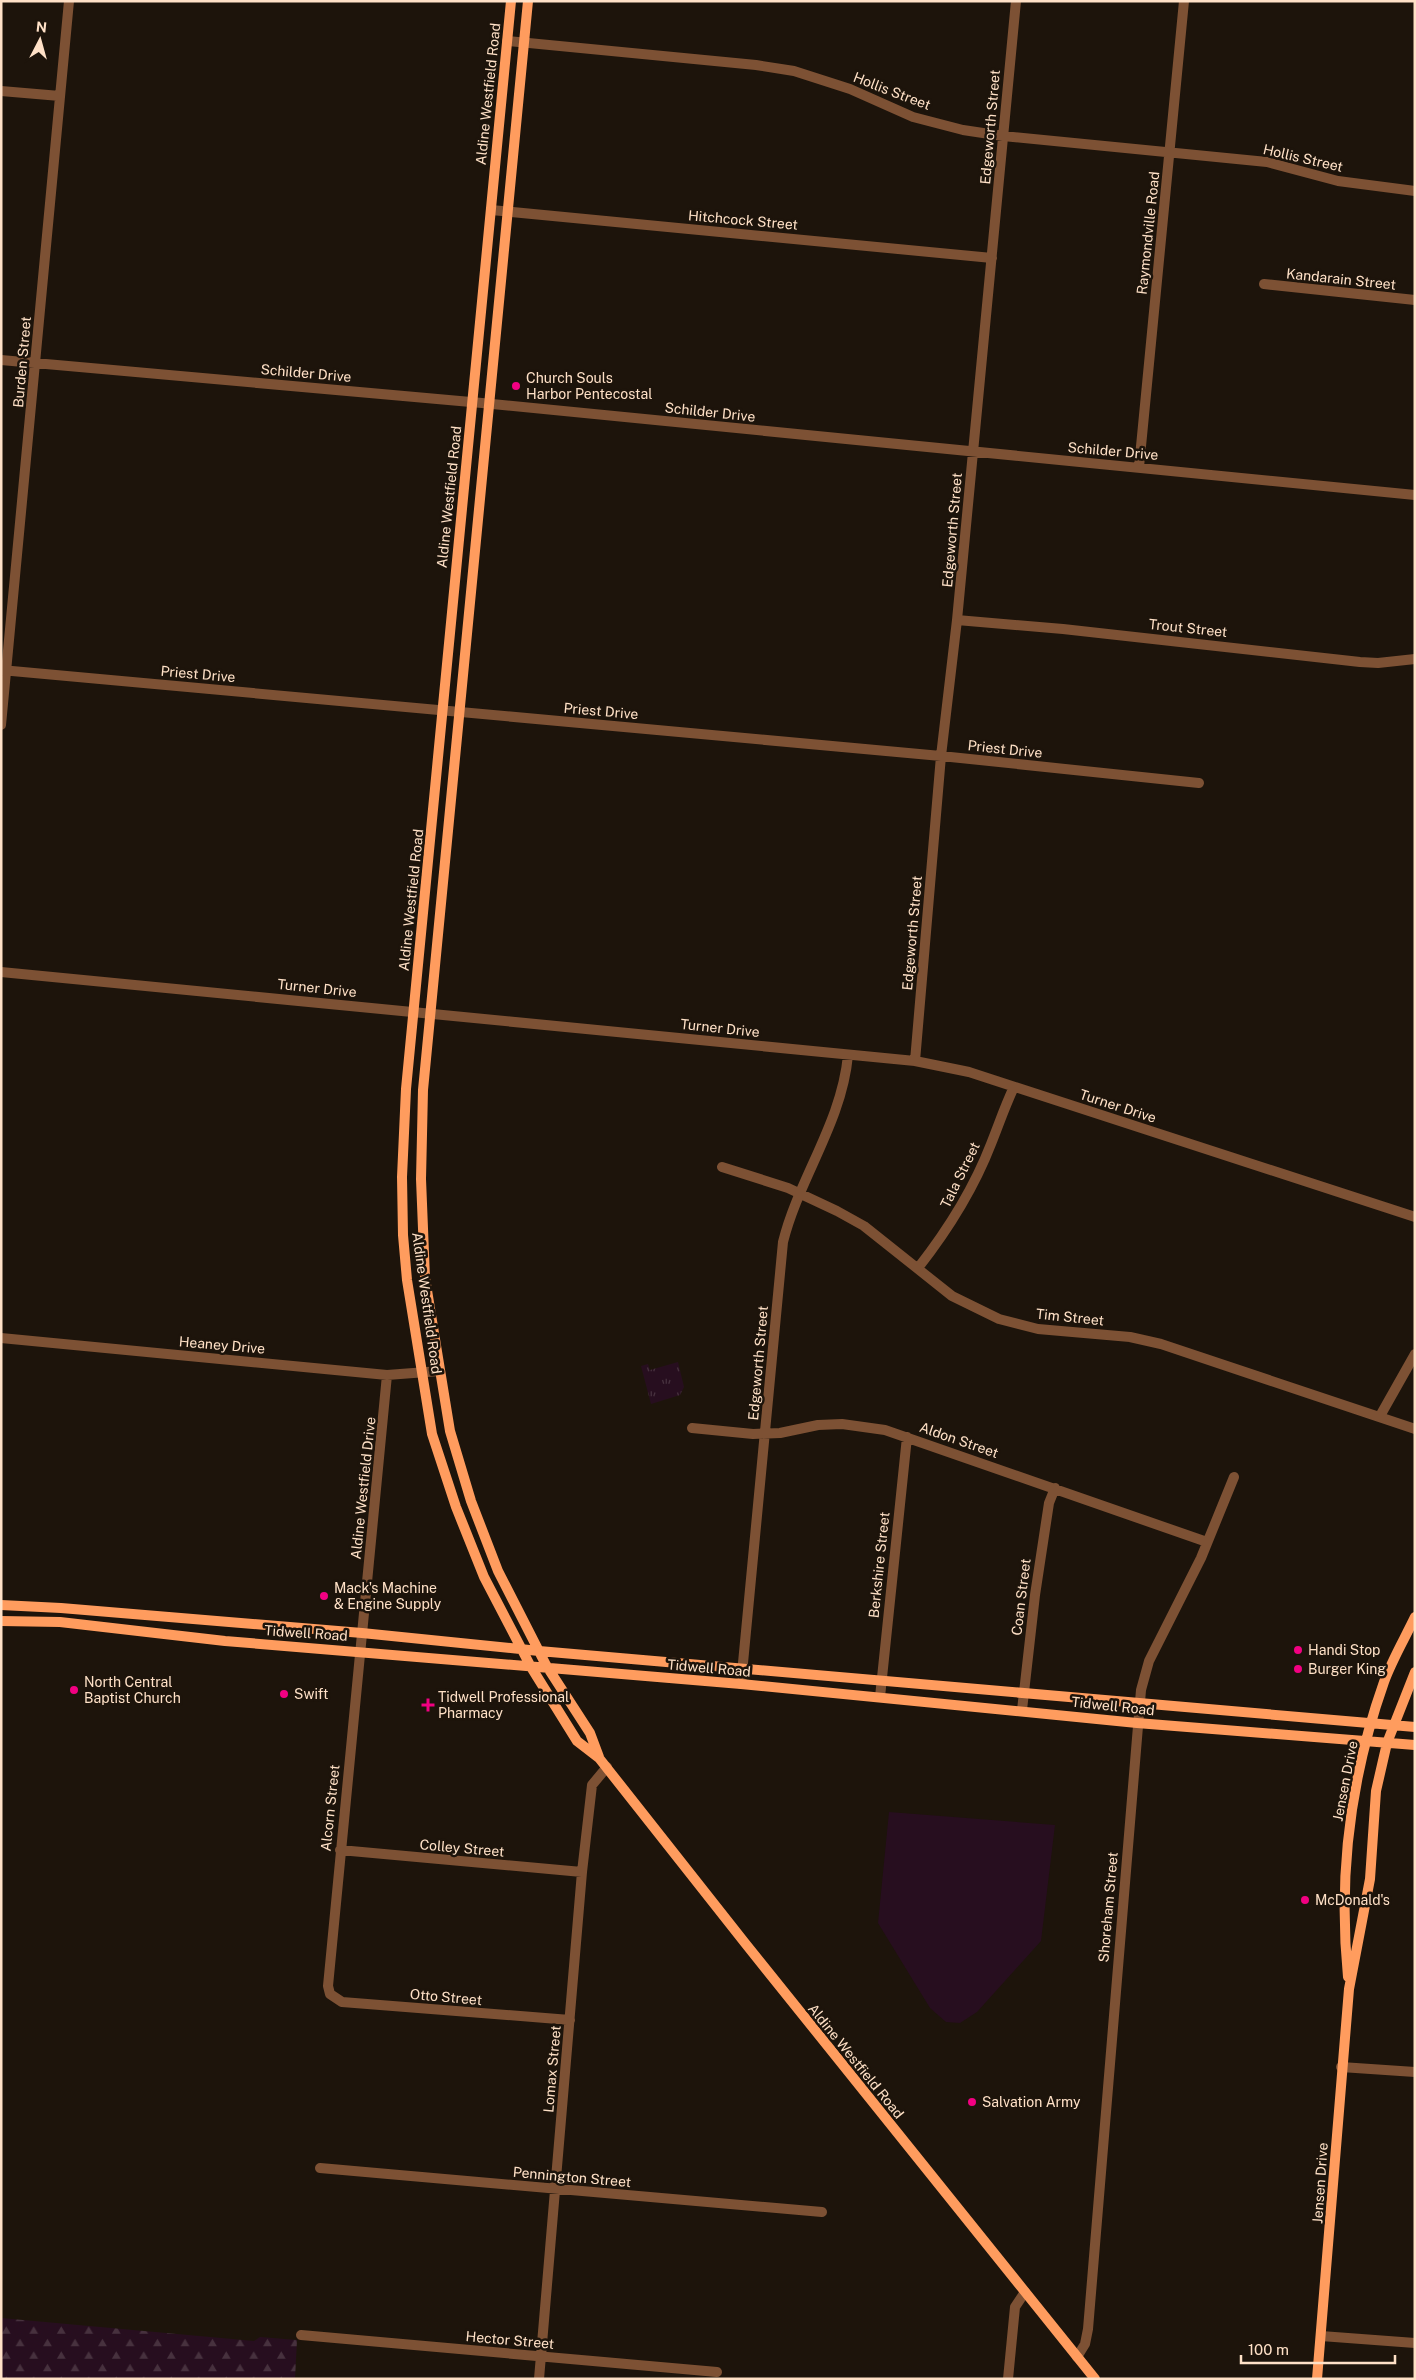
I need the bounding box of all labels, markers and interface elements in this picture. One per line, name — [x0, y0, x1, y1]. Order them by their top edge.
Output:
north arrow — [15, 15, 65, 65]
text: N — [35, 19, 48, 36]
street label: Aldine Westfield Road — [473, 22, 503, 166]
street label: Hollis Street — [851, 69, 933, 113]
street label: Edgeworth Street — [977, 69, 1003, 185]
street label: Hollis Street — [1261, 141, 1345, 175]
street label: Raymondville Road — [1134, 171, 1162, 295]
street label: Hitchcock Street — [687, 207, 799, 233]
street label: Kandarain Street — [1285, 265, 1397, 293]
street label: Burden Street — [10, 316, 34, 408]
street label: Schilder Drive — [260, 361, 352, 385]
place label: Church Souls Harbor Pentecostal — [526, 370, 652, 402]
marker: Church Souls Harbor Pentecostal — [510, 380, 522, 392]
street label: Schilder Drive — [664, 399, 756, 425]
street label: Aldine Westfield Road — [434, 425, 464, 569]
street label: Schilder Drive — [1067, 439, 1159, 463]
street label: Edgeworth Street — [939, 472, 965, 588]
street label: Trout Street — [1148, 616, 1228, 640]
street label: Priest Drive — [160, 663, 236, 685]
street label: Priest Drive — [563, 700, 639, 722]
street label: Priest Drive — [967, 737, 1043, 761]
street label: Aldine Westfield Road — [396, 828, 426, 972]
street label: Edgeworth Street — [899, 875, 925, 991]
street label: Turner Drive — [277, 976, 357, 1000]
street label: Turner Drive — [680, 1016, 760, 1040]
street label: Turner Drive — [1078, 1086, 1158, 1126]
street label: Tala Street — [937, 1139, 983, 1211]
street label: Aldine Westfield Road — [409, 1231, 445, 1375]
street label: Edgeworth Street — [745, 1305, 771, 1421]
street label: Tim Street — [1035, 1305, 1105, 1329]
street label: Heaney Drive — [178, 1333, 266, 1357]
street label: Aldine Westfield Drive — [348, 1416, 378, 1560]
street label: Aldon Street — [917, 1419, 1001, 1461]
street label: Berkshire Street — [865, 1511, 893, 1619]
street label: Coan Street — [1008, 1558, 1034, 1636]
place label: Mack's Machine & Engine Supply — [334, 1580, 442, 1612]
marker: Mack's Machine & Engine Supply — [318, 1590, 330, 1602]
street label: Tidwell Road — [264, 1622, 348, 1644]
place label: Handi Stop — [1308, 1642, 1380, 1658]
marker: Handi Stop — [1292, 1644, 1304, 1656]
street label: Tidwell Road — [667, 1656, 751, 1680]
place label: Burger King — [1308, 1661, 1386, 1677]
marker: Burger King — [1292, 1663, 1304, 1675]
place label: North Central Baptist Church — [84, 1674, 181, 1706]
marker: North Central Baptist Church — [68, 1684, 80, 1696]
place label: Swift — [294, 1686, 328, 1702]
marker: Swift — [278, 1688, 290, 1700]
place label: Tidwell Professional Pharmacy — [438, 1689, 569, 1721]
street label: Tidwell Road — [1071, 1694, 1155, 1718]
marker: Tidwell Professional Pharmacy — [422, 1699, 434, 1711]
street label: Jensen Drive — [1329, 1739, 1361, 1822]
street label: Alcorn Street — [317, 1764, 343, 1852]
street label: Colley Street — [419, 1836, 505, 1860]
street label: Shoreham Street — [1095, 1851, 1121, 1963]
place label: McDonald's — [1315, 1892, 1390, 1908]
marker: McDonald's — [1299, 1894, 1311, 1906]
street label: Otto Street — [409, 1986, 483, 2008]
street label: Aldine Westfield Road — [805, 2000, 907, 2122]
street label: Lomax Street — [540, 2025, 564, 2113]
place label: Salvation Army — [982, 2094, 1081, 2110]
marker: Salvation Army — [966, 2096, 978, 2108]
street label: Jensen Drive — [1309, 2142, 1331, 2224]
street label: Pennington Street — [512, 2164, 632, 2190]
street label: Hector Street — [465, 2328, 555, 2352]
scale bar — [1241, 2332, 1395, 2364]
text: 100 m — [1248, 2341, 1289, 2358]

